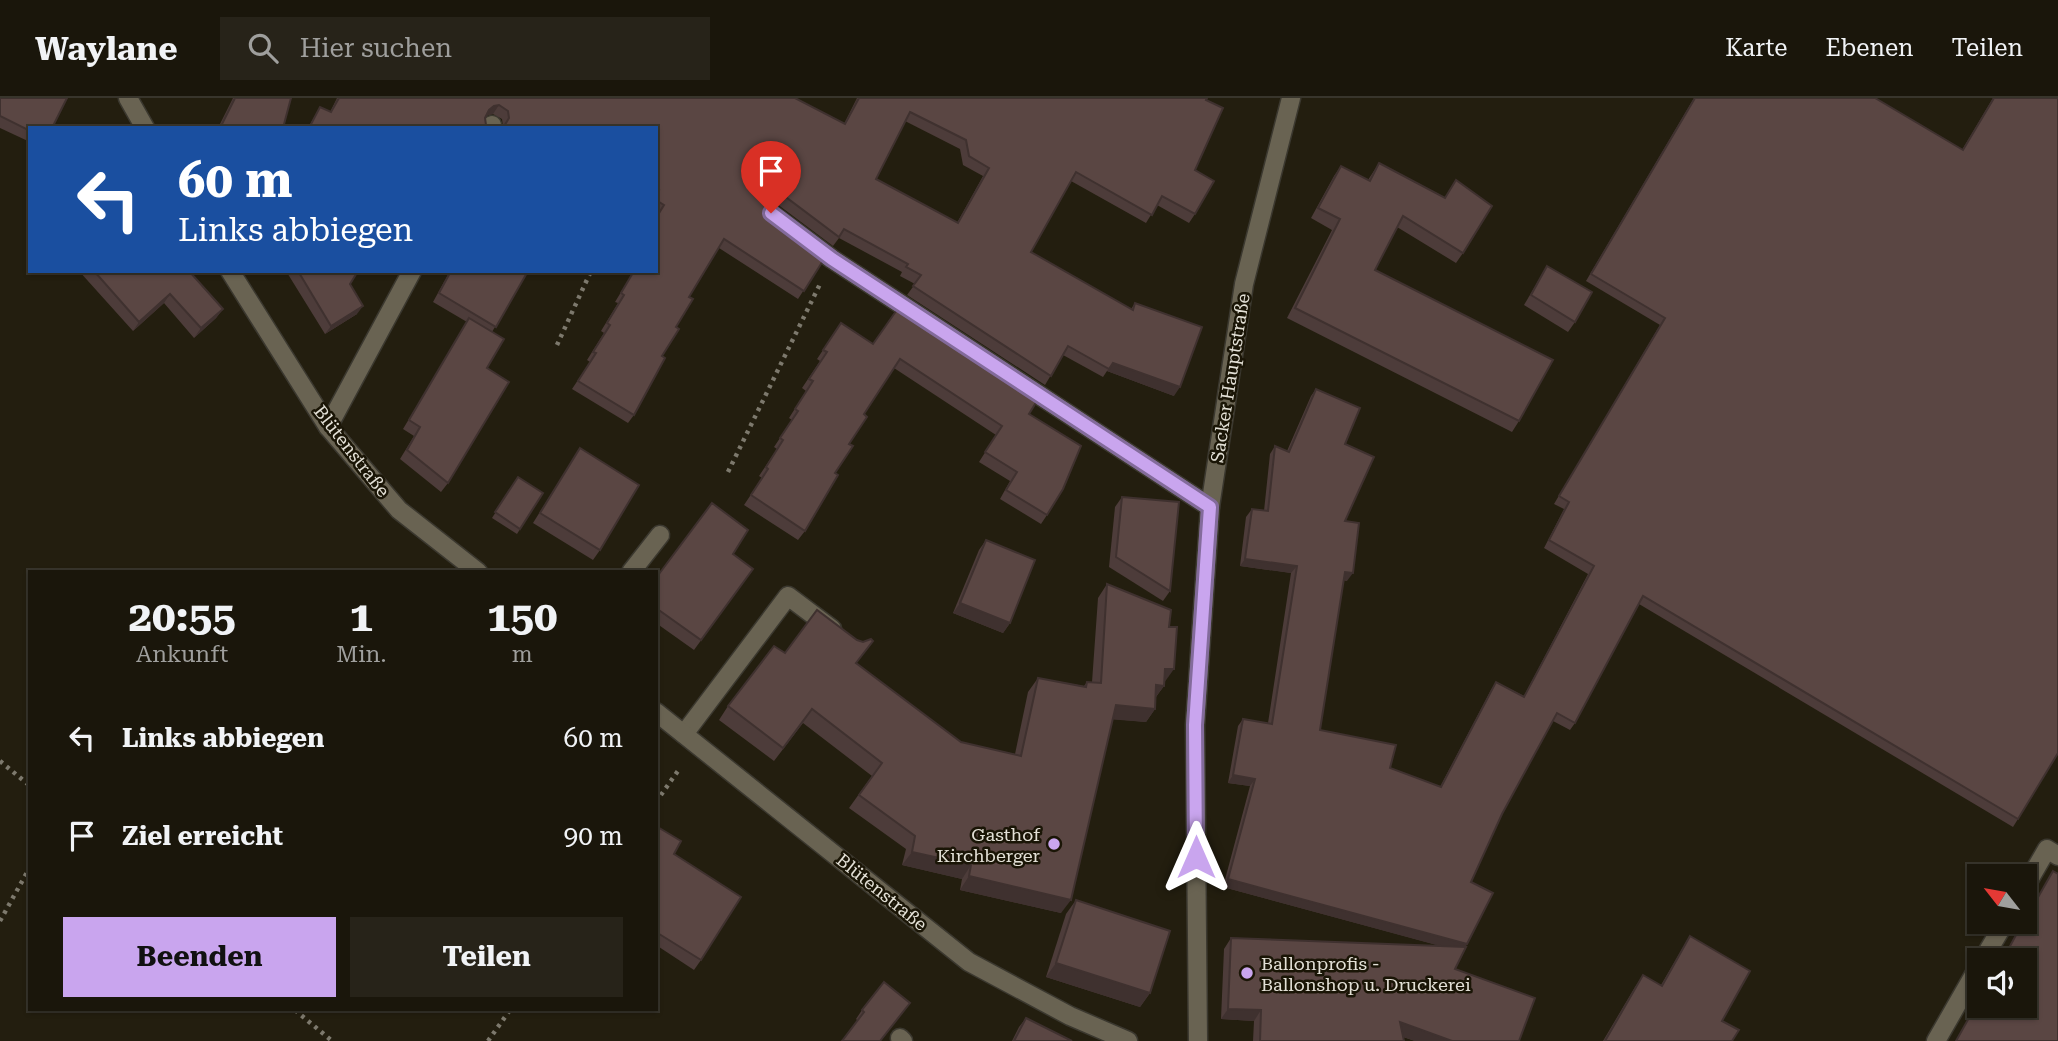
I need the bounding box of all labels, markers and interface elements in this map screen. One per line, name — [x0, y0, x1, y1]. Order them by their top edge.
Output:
search box — [220, 17, 710, 80]
text: Waylane — [35, 29, 178, 68]
icon: search — [244, 29, 282, 67]
text: Hier suchen — [300, 33, 452, 63]
text: Karte — [1725, 34, 1787, 62]
text: Ebenen — [1825, 34, 1914, 62]
text: Teilen — [1952, 34, 2023, 62]
pin — [741, 141, 801, 213]
text: 60 m — [178, 152, 293, 209]
icon: arrive — [752, 152, 790, 190]
icon: left — [63, 154, 154, 245]
text: Links abbiegen — [178, 211, 413, 249]
street label: Sacker Hauptstraße — [1206, 292, 1254, 464]
street label: Blütenstraße — [310, 401, 394, 501]
text: 20:55 — [129, 592, 236, 641]
text: 1 — [350, 592, 373, 641]
text: 150 — [487, 592, 557, 641]
text: Ankunft — [136, 641, 228, 668]
text: Min. — [336, 641, 386, 668]
text: m — [512, 641, 533, 668]
icon: left — [63, 719, 101, 757]
text: Links abbiegen — [122, 723, 325, 753]
text: 60 m — [564, 723, 623, 753]
icon: arrive — [63, 817, 101, 855]
position arrow — [1159, 820, 1233, 894]
text: Ziel erreicht — [122, 821, 283, 851]
text: 90 m — [564, 821, 623, 851]
place label: Gasthof Kirchberger — [937, 824, 1041, 866]
marker: Gasthof Kirchberger — [1046, 836, 1062, 852]
street label: Blütenstraße — [833, 849, 932, 935]
north arrow — [1967, 864, 2037, 934]
map controls — [1967, 864, 2037, 1018]
button: Beenden — [63, 917, 336, 997]
button: Teilen — [350, 917, 623, 997]
button: sound — [1967, 948, 2037, 1018]
place label: Ballonprofis - Ballonshop u. Druckerei — [1261, 953, 1471, 995]
marker: Ballonprofis - Ballonshop u. Druckerei — [1239, 965, 1255, 981]

